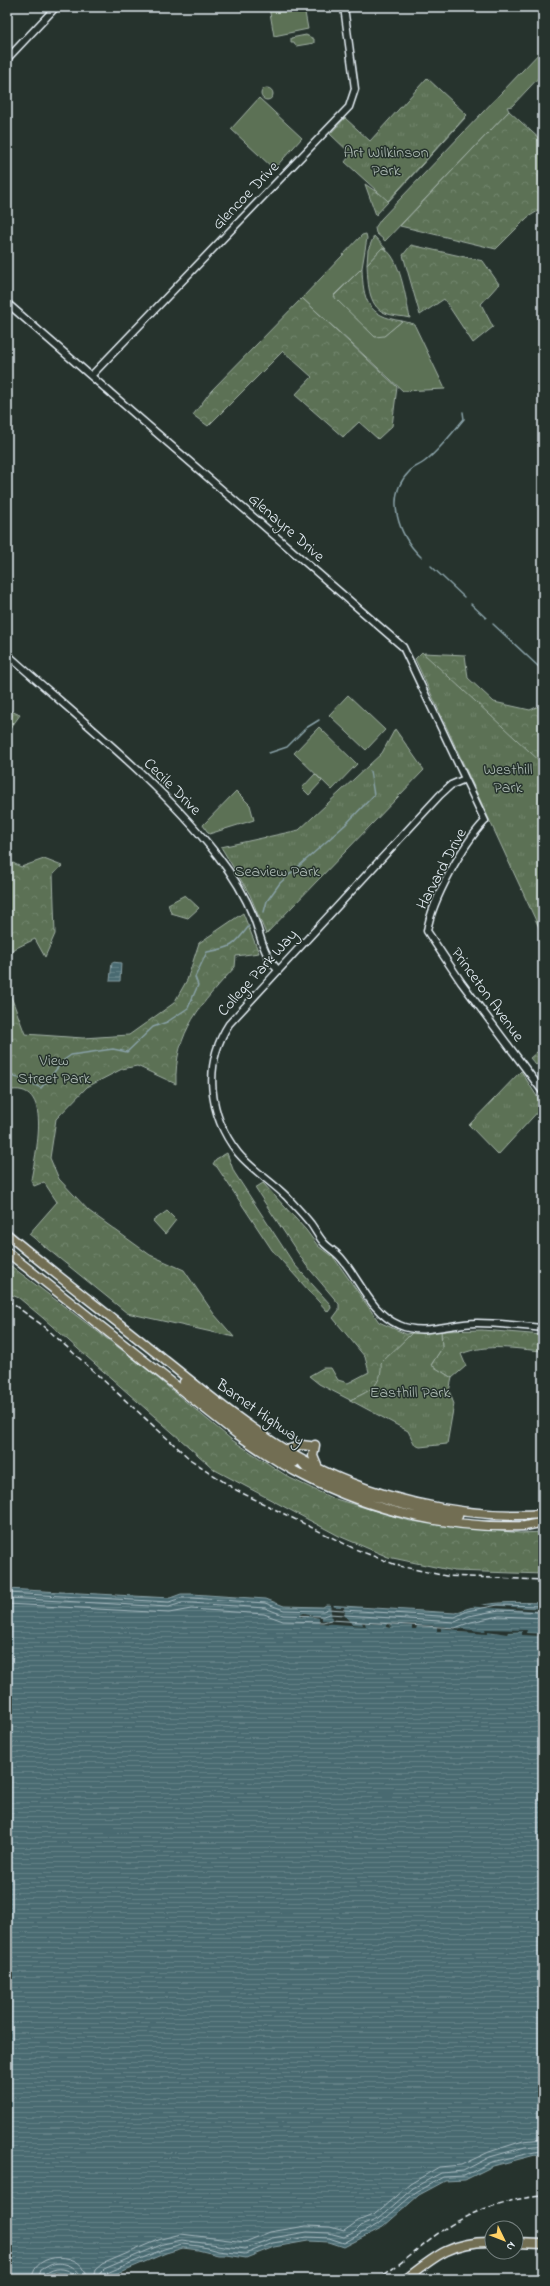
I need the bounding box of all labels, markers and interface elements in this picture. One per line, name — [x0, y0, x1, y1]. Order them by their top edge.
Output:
park label: Art Wilkinson Park — [343, 141, 429, 183]
street label: Glencoe Drive — [207, 155, 286, 236]
street label: Glenayre Drive — [242, 488, 330, 569]
street label: Cecile Drive — [138, 753, 207, 822]
park label: Westhill Park — [484, 758, 533, 800]
street label: Harvard Drive — [410, 823, 474, 914]
park label: Seaview Park — [234, 860, 321, 884]
street label: College Park Way — [212, 924, 304, 1022]
street label: Princeton Avenue — [444, 943, 530, 1048]
park label: View Street Park — [17, 1049, 92, 1091]
street label: Barnet Highway — [210, 1373, 309, 1452]
park label: Easthill Park — [370, 1381, 451, 1405]
north arrow — [484, 2220, 524, 2260]
text: N — [502, 2238, 519, 2254]

